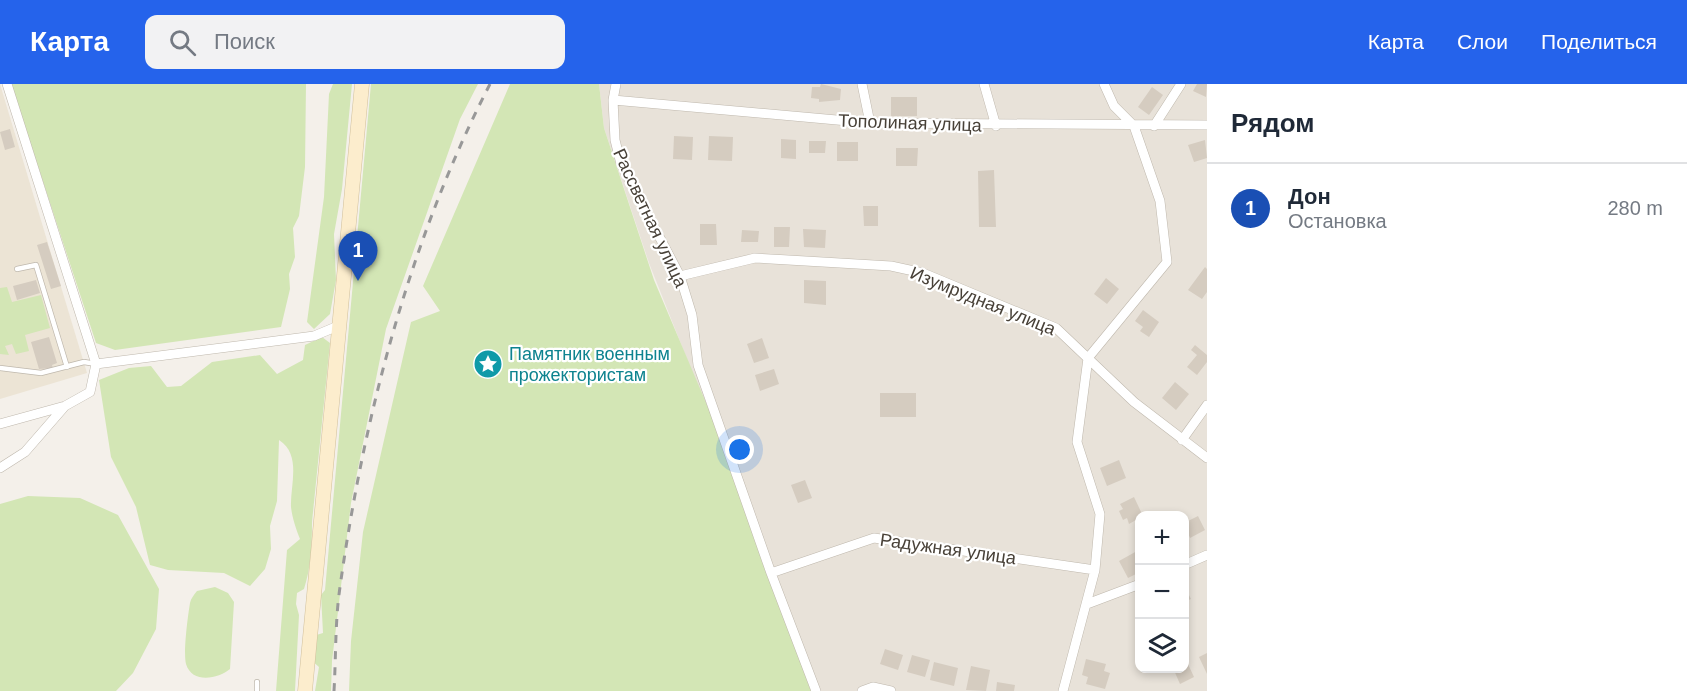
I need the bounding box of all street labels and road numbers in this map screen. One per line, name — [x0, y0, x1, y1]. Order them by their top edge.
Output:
street label: Тополиная улица — [838, 110, 983, 136]
street label: Рассветная улица — [609, 146, 691, 291]
street label: Изумрудная улица — [907, 263, 1060, 340]
street label: Радужная улица — [879, 530, 1018, 569]

